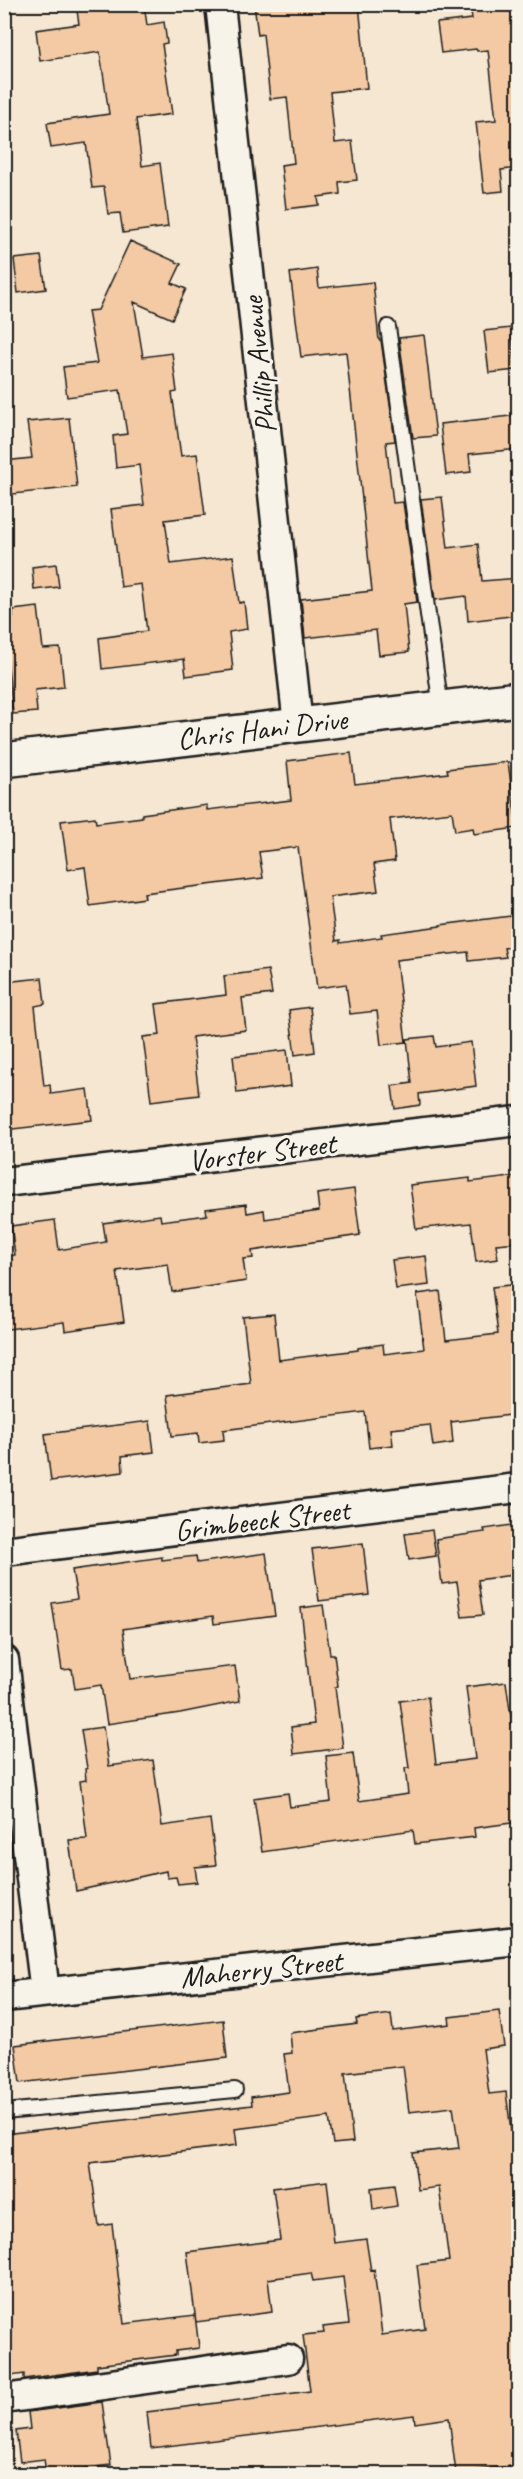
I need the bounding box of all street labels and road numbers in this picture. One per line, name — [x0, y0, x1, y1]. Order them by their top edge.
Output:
street label: Phillip Avenue — [233, 293, 285, 435]
street label: Chris Hani Drive — [175, 699, 351, 758]
street label: Vorster Street — [186, 1124, 341, 1180]
street label: Grimbeeck Street — [172, 1490, 355, 1550]
street label: Maherry Street — [178, 1941, 347, 1996]

